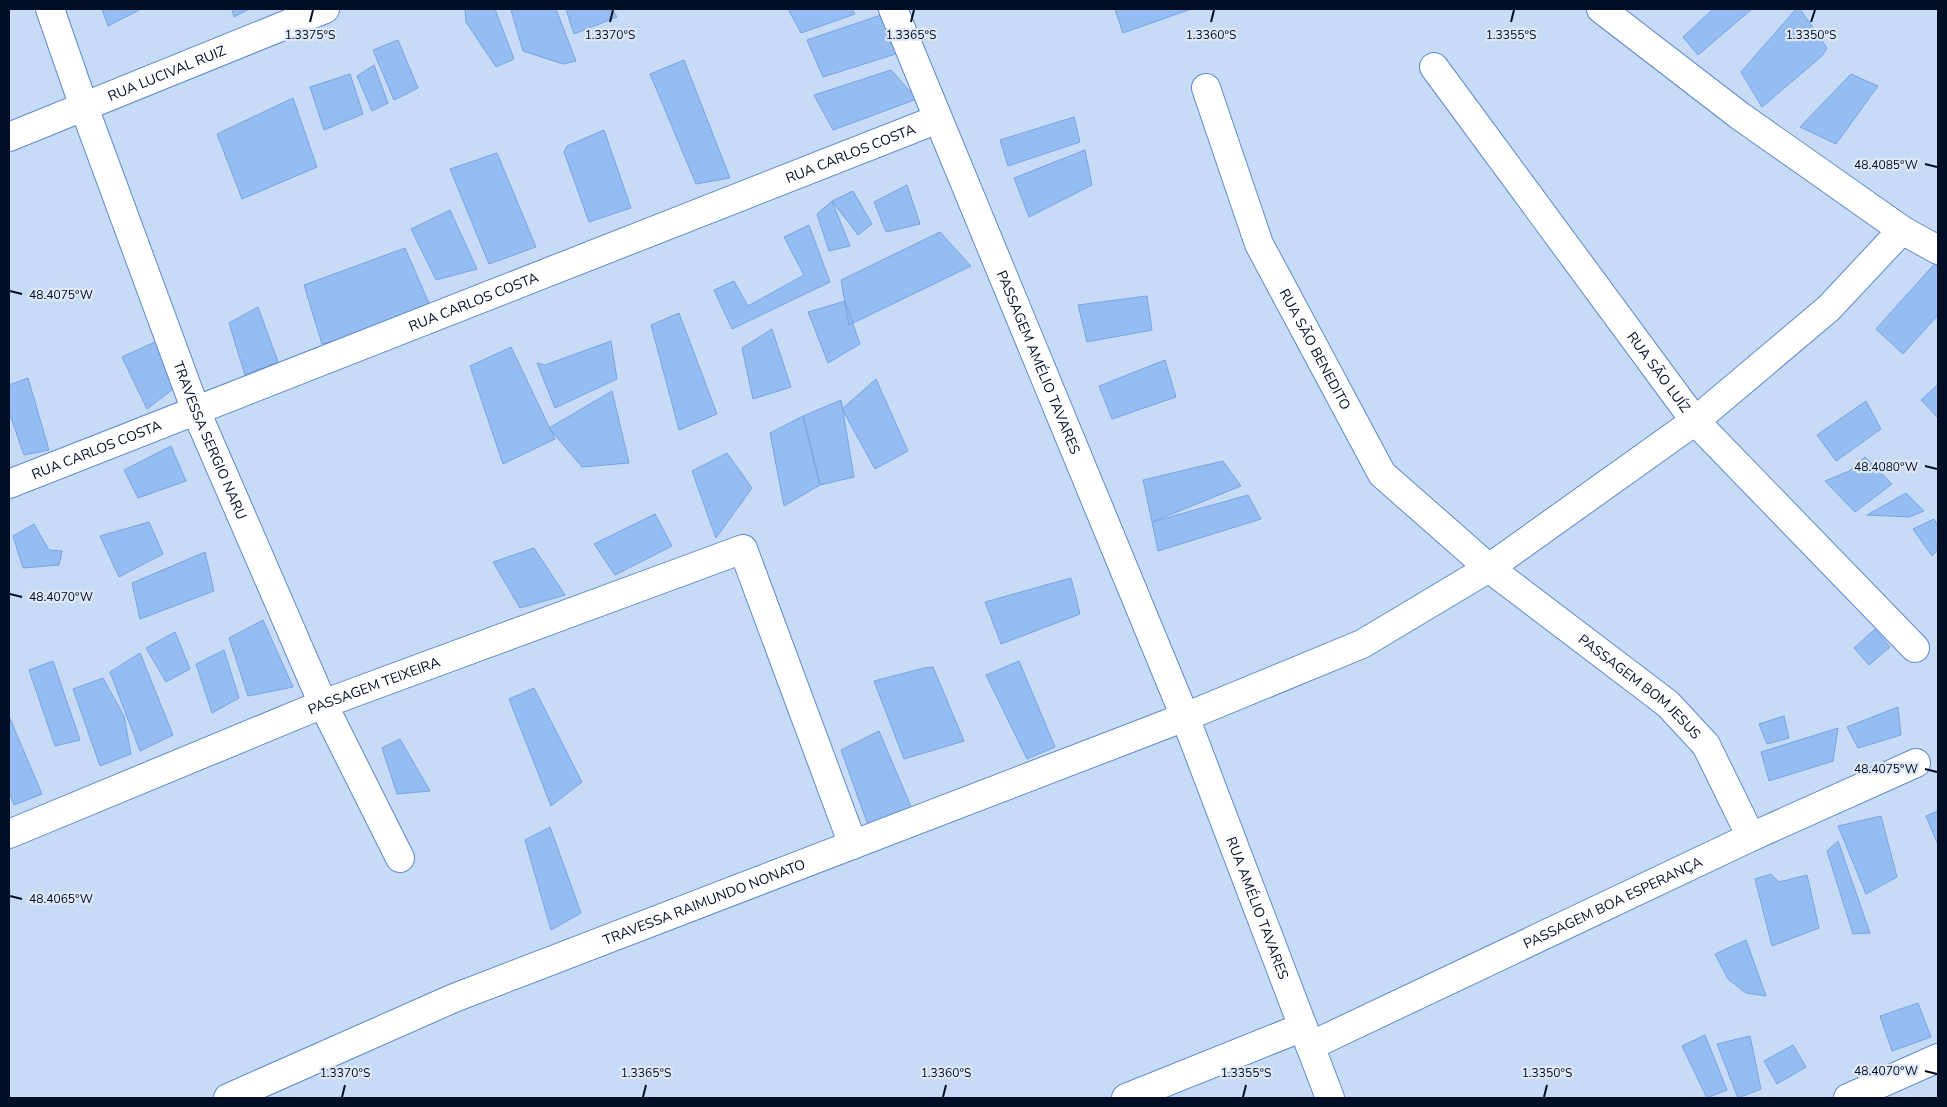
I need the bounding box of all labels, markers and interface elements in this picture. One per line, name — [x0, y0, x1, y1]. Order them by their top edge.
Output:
text: 1.3375°S — [285, 27, 335, 43]
text: 1.3370°S — [585, 27, 635, 43]
text: 1.3365°S — [886, 27, 936, 43]
text: 1.3360°S — [1186, 27, 1236, 43]
text: 1.3355°S — [1486, 27, 1536, 43]
text: 1.3350°S — [1786, 27, 1836, 43]
street label: RUA LUCIVAL RUIZ — [105, 41, 228, 106]
street label: RUA CARLOS COSTA — [783, 119, 918, 188]
text: 48.4085°W — [1854, 157, 1918, 173]
street label: RUA CARLOS COSTA — [406, 267, 541, 336]
street label: PASSAGEM AMÉLIO TAVARES — [992, 267, 1085, 457]
street label: RUA SÃO BENEDITO — [1275, 285, 1355, 413]
text: 48.4075°W — [29, 287, 93, 303]
street label: RUA SÃO LUÍZ — [1623, 328, 1695, 416]
street label: TRAVESSA SERGIO NARU — [169, 358, 251, 523]
street label: RUA CARLOS COSTA — [29, 416, 164, 484]
text: 48.4080°W — [1854, 459, 1918, 475]
text: 48.4070°W — [29, 589, 93, 605]
street label: PASSAGEM BOM JESUS — [1574, 630, 1706, 744]
street label: PASSAGEM TEIXEIRA — [305, 652, 443, 719]
text: 48.4075°W — [1854, 761, 1918, 777]
street label: RUA AMÉLIO TAVARES — [1222, 834, 1294, 982]
street label: PASSAGEM BOA ESPERANÇA — [1520, 852, 1705, 953]
street label: TRAVESSA RAIMUNDO NONATO — [600, 854, 808, 949]
text: 48.4065°W — [29, 891, 93, 907]
text: 48.4070°W — [1854, 1063, 1918, 1079]
text: 1.3370°S — [320, 1065, 370, 1081]
text: 1.3365°S — [621, 1065, 671, 1081]
text: 1.3360°S — [921, 1065, 971, 1081]
text: 1.3355°S — [1221, 1065, 1271, 1081]
text: 1.3350°S — [1522, 1065, 1572, 1081]

